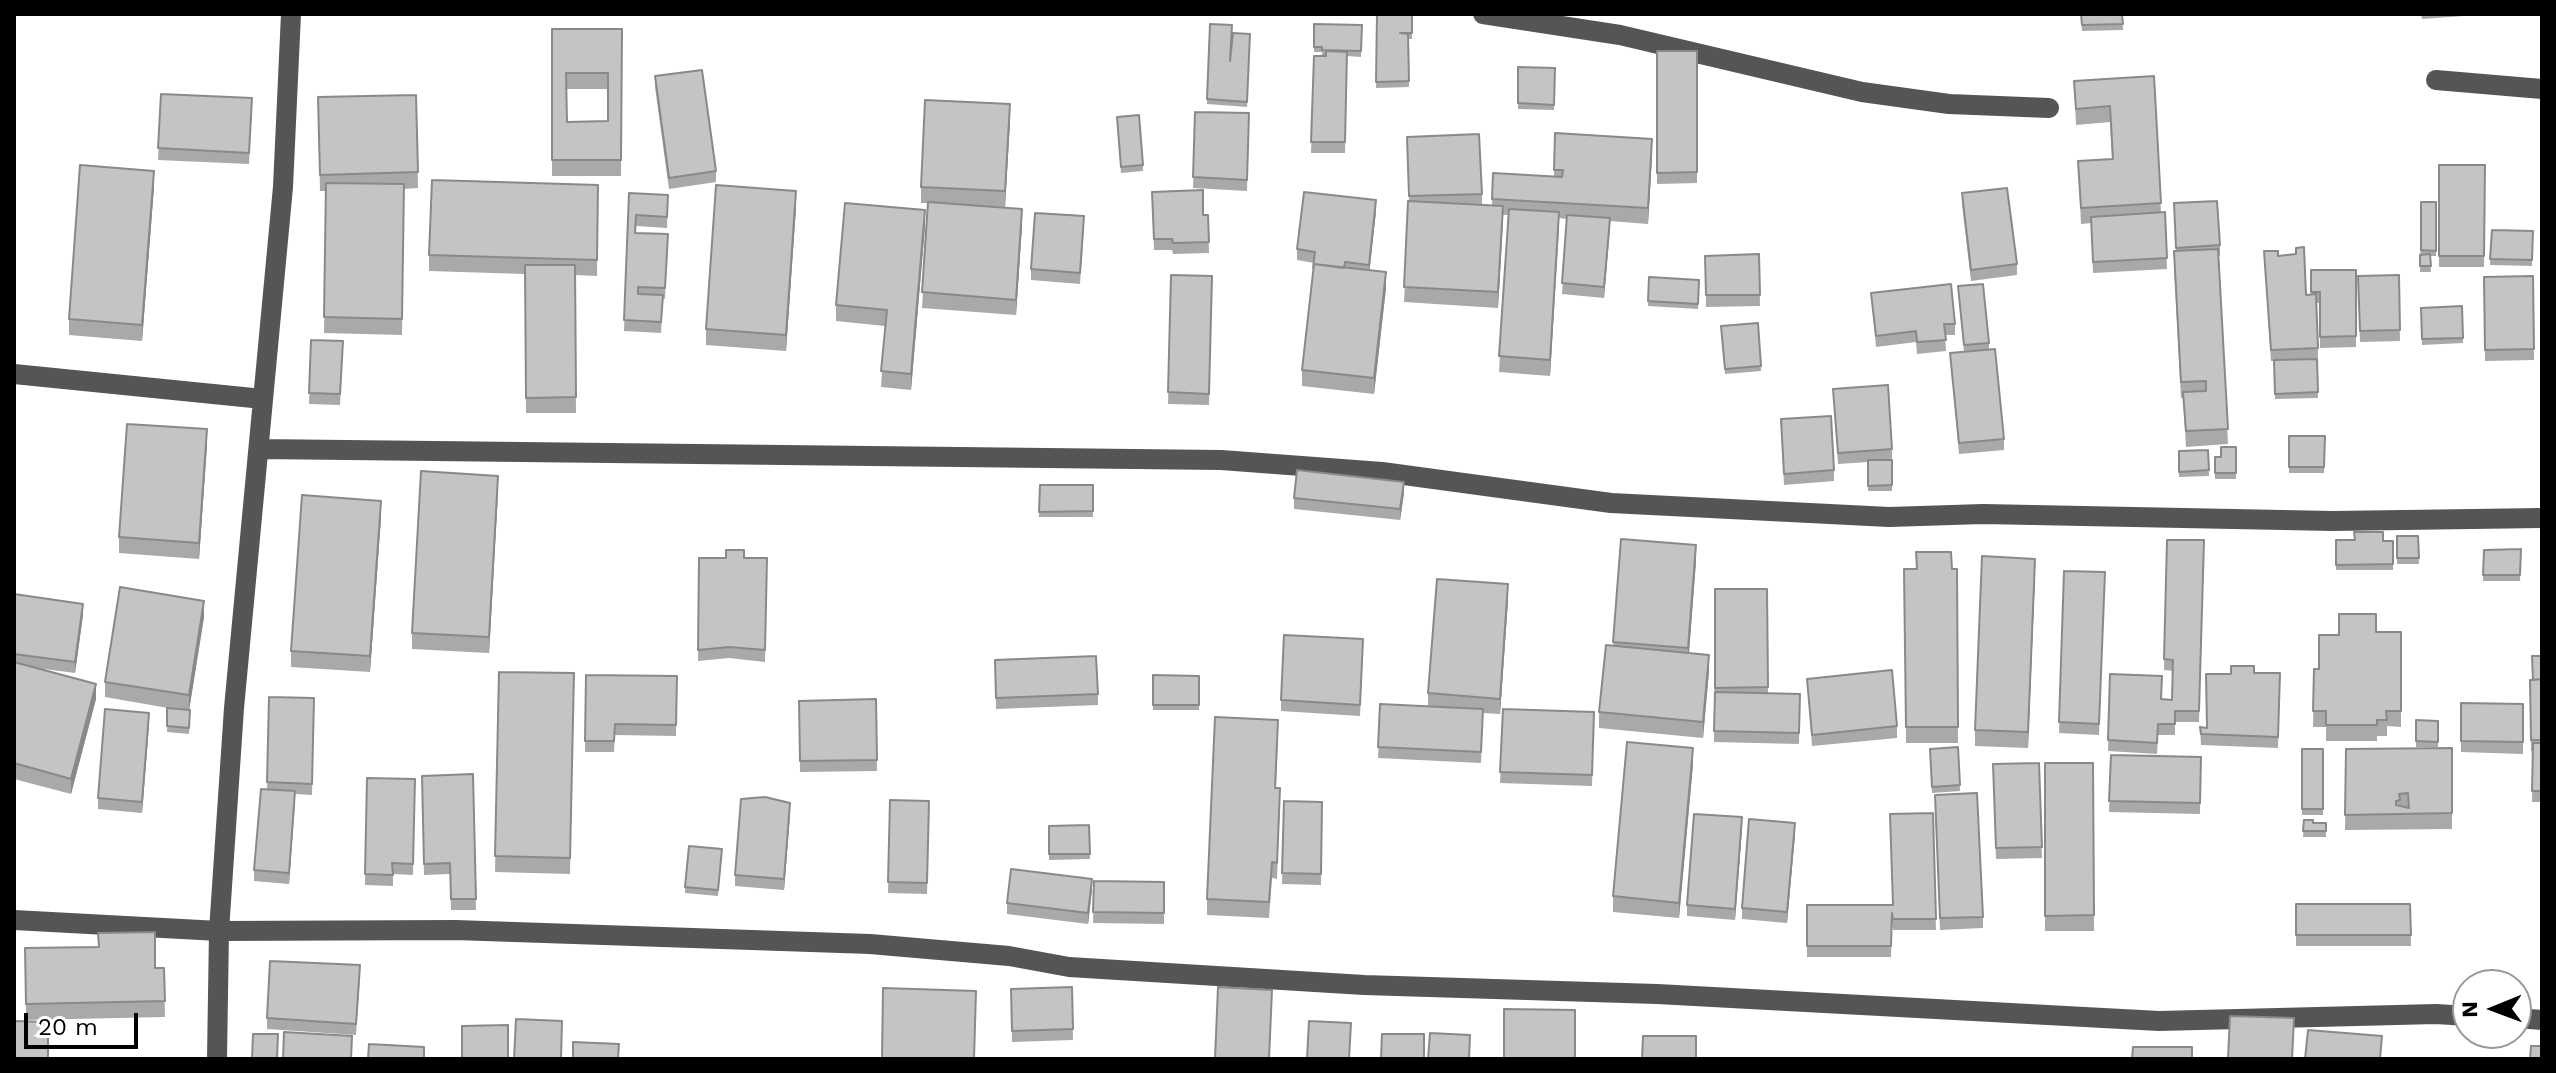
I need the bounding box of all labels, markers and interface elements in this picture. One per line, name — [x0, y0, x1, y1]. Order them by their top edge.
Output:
north arrow — [2452, 969, 2532, 1049]
scale bar — [28, 997, 142, 1047]
text: N — [2457, 1001, 2482, 1018]
text: 20 m — [38, 1013, 98, 1041]

